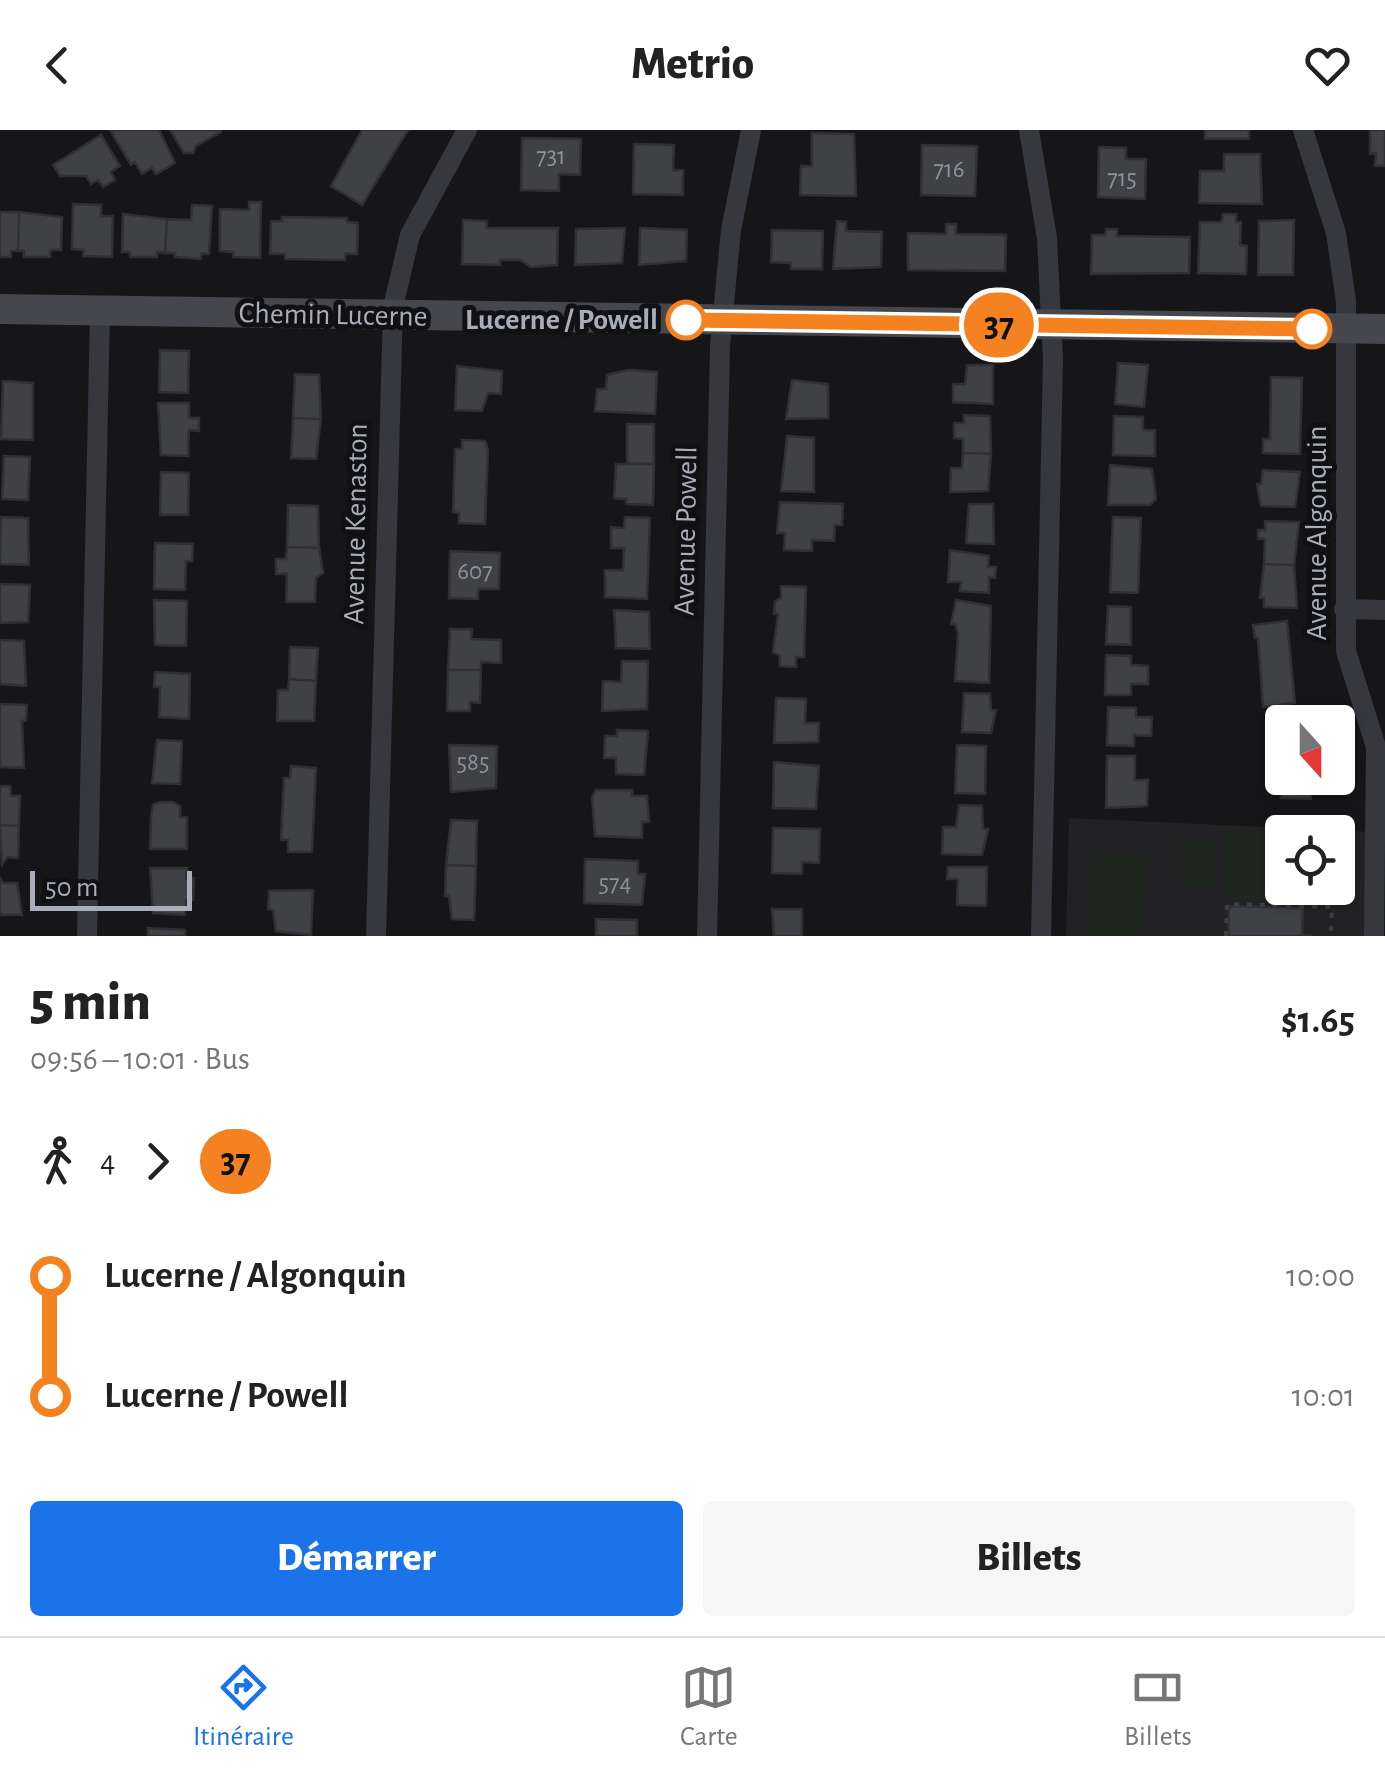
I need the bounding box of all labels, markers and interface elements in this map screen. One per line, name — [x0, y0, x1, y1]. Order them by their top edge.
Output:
icon: back — [30, 38, 85, 93]
icon: heart — [1300, 38, 1355, 93]
text: Metrio — [631, 42, 754, 87]
house number: 731 — [536, 144, 566, 169]
house number: 716 — [934, 157, 964, 182]
house number: 715 — [1107, 166, 1137, 191]
line badge: 37 — [954, 292, 1044, 358]
street label: Chemin Lucerne — [238, 298, 428, 332]
marker: Lucerne / Powell — [667, 301, 705, 339]
place label: Lucerne / Powell — [465, 305, 658, 335]
text: 37 — [984, 308, 1014, 343]
unlabelled marker — [1293, 310, 1331, 348]
street label: Avenue Kenaston — [339, 423, 373, 625]
street label: Avenue Algonquin — [1302, 425, 1332, 641]
street label: Avenue Powell — [670, 446, 702, 616]
house number: 607 — [457, 559, 493, 584]
north arrow — [1265, 705, 1355, 795]
map controls — [1265, 705, 1355, 905]
house number: 585 — [457, 750, 489, 775]
button: locate — [1265, 815, 1355, 905]
scale bar — [30, 866, 192, 910]
house number: 574 — [599, 871, 631, 896]
text: 50 m — [45, 874, 99, 902]
text: 5 min — [30, 975, 151, 1030]
text: $1.65 — [1281, 1002, 1355, 1040]
text: 09:56 – 10:01 · Bus — [30, 1043, 250, 1075]
icon: walk — [30, 1134, 85, 1189]
icon: forward — [130, 1134, 185, 1189]
text: 37 — [220, 1144, 251, 1179]
text: 4 — [100, 1145, 115, 1177]
text: Lucerne / Algonquin — [104, 1257, 407, 1295]
text: 10:00 — [1286, 1260, 1355, 1292]
text: Lucerne / Powell — [104, 1377, 348, 1415]
text: 10:01 — [1292, 1380, 1355, 1412]
button: Démarrer — [30, 1501, 683, 1616]
button: Billets — [703, 1501, 1355, 1616]
tab: Itinéraire — [193, 1660, 294, 1754]
tab: Carte — [680, 1660, 738, 1754]
tab: Billets — [1124, 1660, 1192, 1754]

